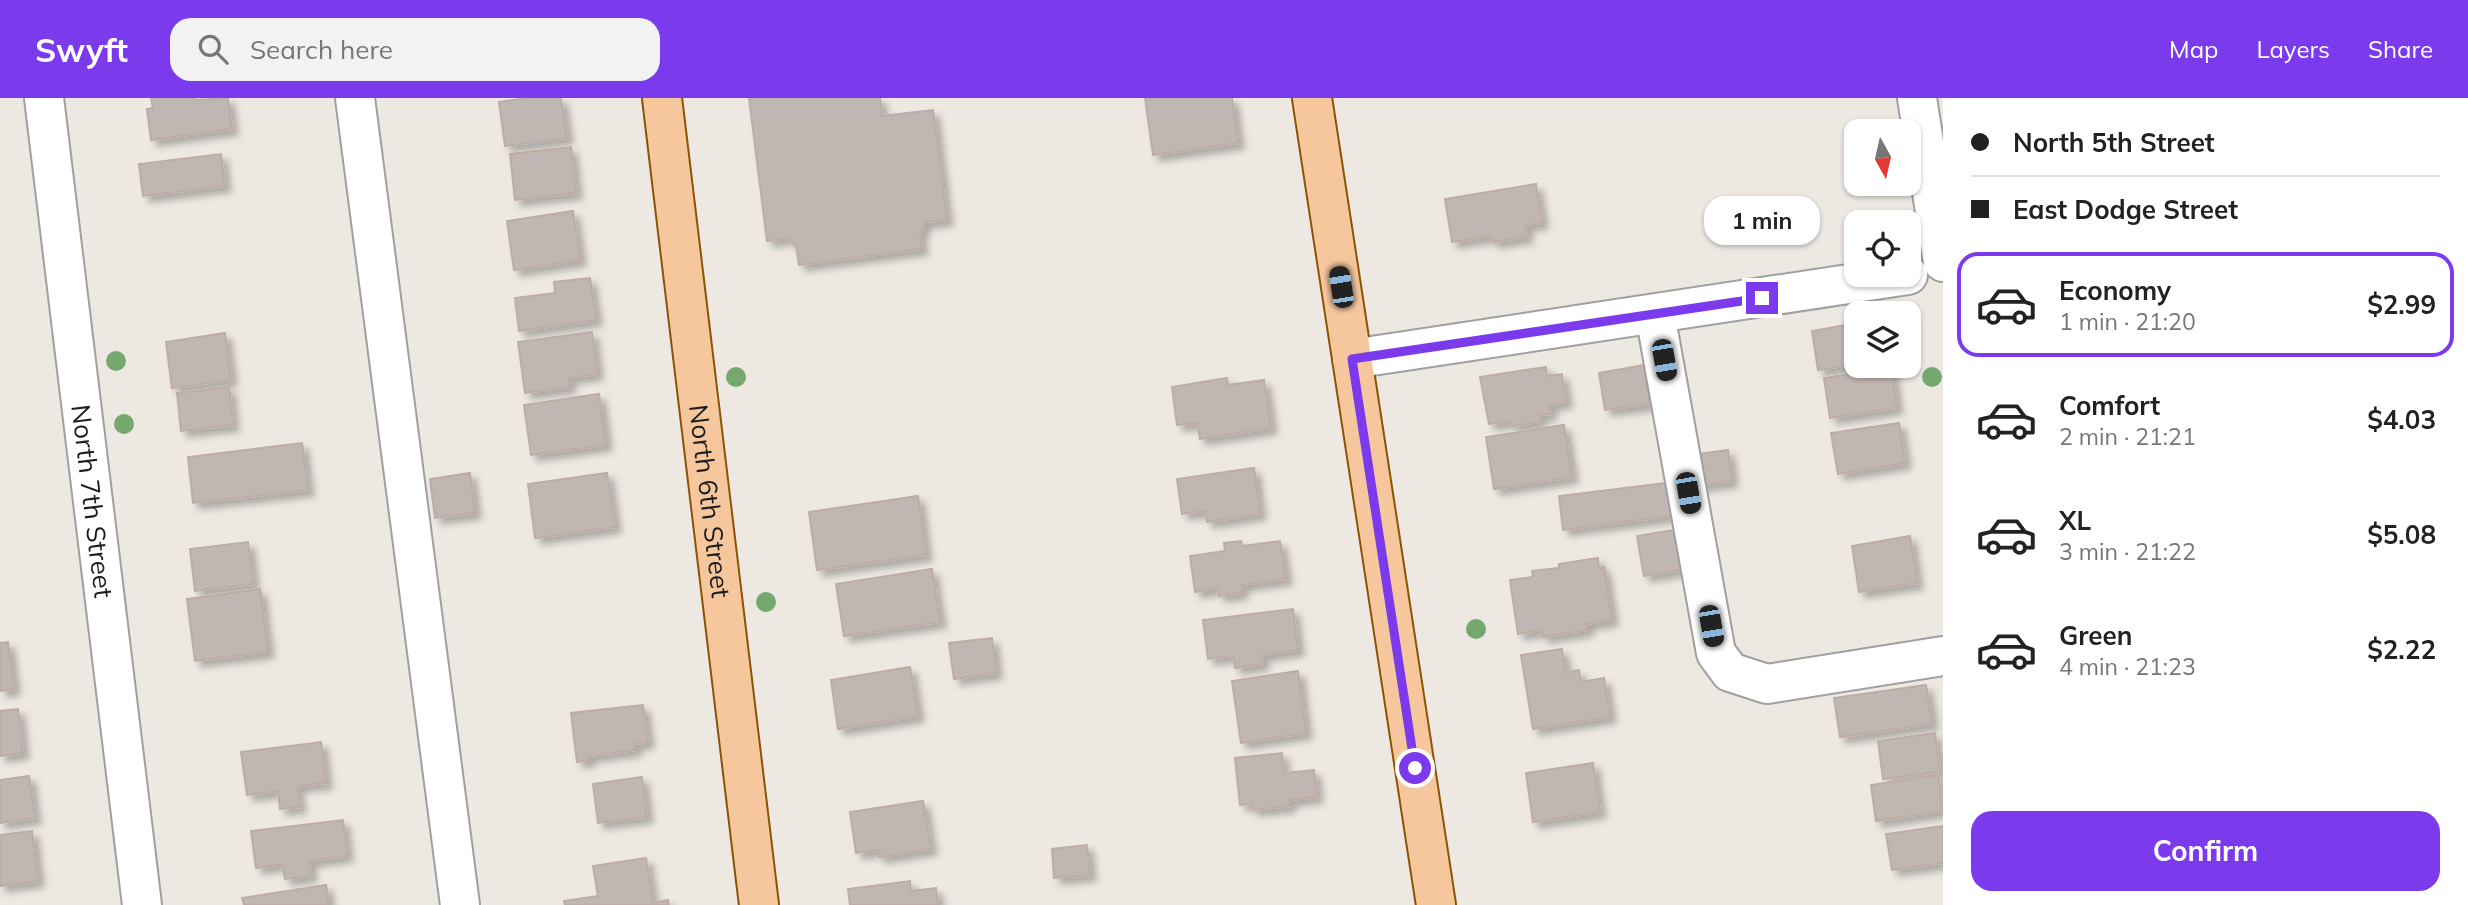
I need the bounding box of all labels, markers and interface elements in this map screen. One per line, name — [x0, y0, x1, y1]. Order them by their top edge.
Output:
search box — [170, 18, 660, 81]
text: Swyft — [35, 29, 128, 70]
icon: search — [194, 30, 232, 68]
text: Search here — [250, 33, 393, 66]
text: Map — [2169, 34, 2218, 64]
text: Layers — [2256, 34, 2330, 64]
text: Share — [2368, 34, 2433, 64]
north arrow — [1844, 119, 1922, 196]
map controls — [1844, 119, 1921, 378]
text: North 5th Street — [2013, 126, 2215, 159]
text: East Dodge Street — [2013, 193, 2238, 226]
callout: 1 min — [1704, 197, 1820, 246]
text: 1 min — [1732, 206, 1792, 235]
button: locate — [1844, 210, 1921, 287]
car — [1328, 265, 1355, 309]
icon: car — [1975, 273, 2038, 336]
text: Economy — [2059, 274, 2171, 307]
route end — [1746, 282, 1778, 314]
text: $2.99 — [2367, 288, 2436, 321]
button: layers — [1844, 301, 1921, 378]
text: 1 min · 21:20 — [2059, 307, 2196, 336]
car — [1651, 337, 1678, 383]
icon: car — [1975, 388, 2038, 451]
text: Comfort — [2059, 389, 2160, 422]
street label: North 7th Street — [65, 403, 121, 599]
street label: North 6th Street — [682, 403, 738, 600]
text: $4.03 — [2367, 403, 2436, 436]
text: 2 min · 21:21 — [2059, 422, 2196, 451]
car — [1675, 470, 1702, 516]
icon: car — [1975, 503, 2038, 566]
text: XL — [2059, 504, 2091, 537]
text: $5.08 — [2367, 518, 2436, 551]
text: 3 min · 21:22 — [2059, 537, 2196, 566]
car — [1698, 603, 1725, 649]
icon: car — [1975, 618, 2038, 681]
text: Green — [2059, 619, 2132, 652]
text: $2.22 — [2367, 633, 2436, 666]
text: 4 min · 21:23 — [2059, 652, 2196, 681]
route start — [1399, 752, 1431, 784]
button: Confirm — [1971, 811, 2440, 891]

